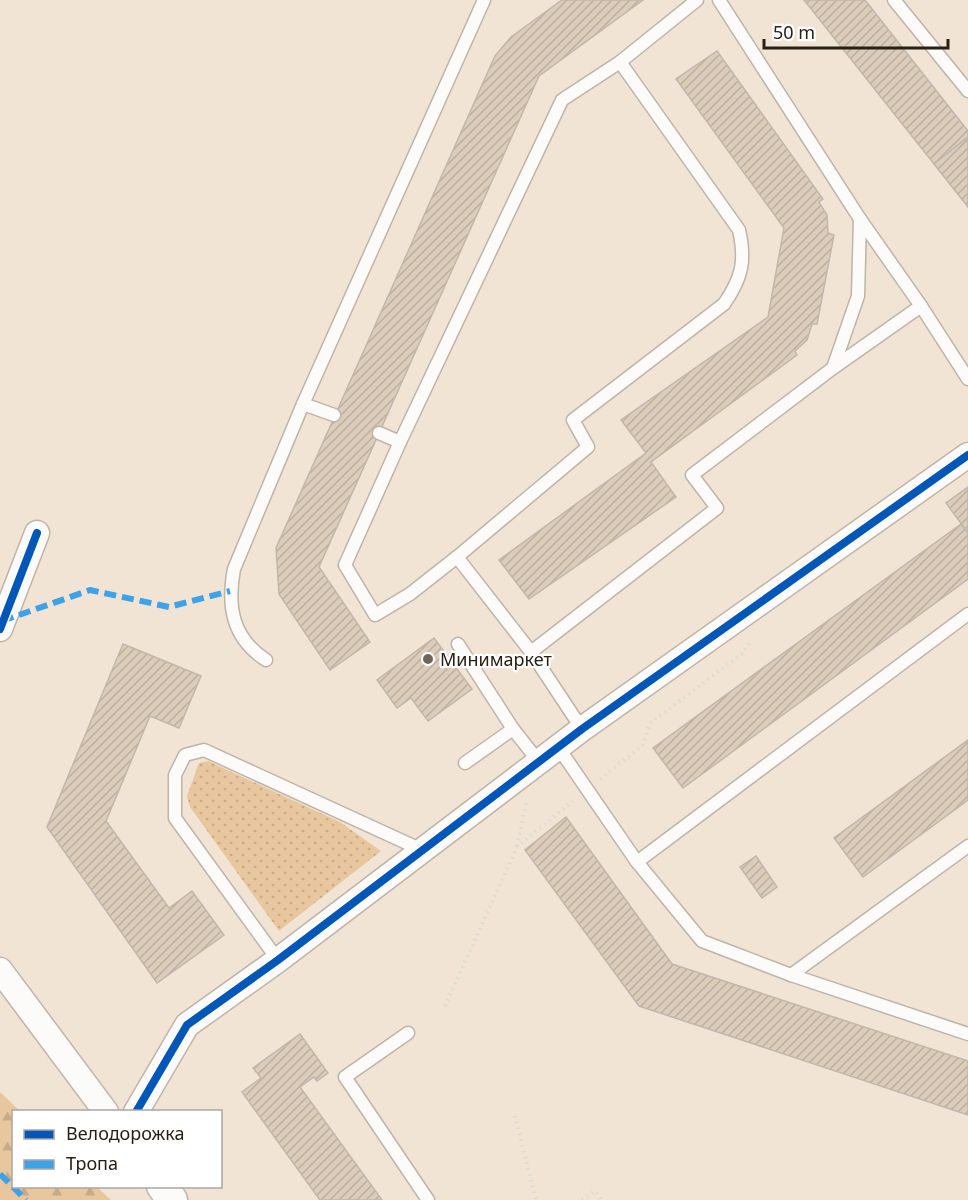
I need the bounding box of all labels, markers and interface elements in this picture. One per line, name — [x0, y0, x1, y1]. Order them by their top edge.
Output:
scale bar — [764, 12, 948, 50]
text: 50 m — [773, 20, 815, 44]
place label: Минимаркет — [440, 647, 552, 671]
marker: Минимаркет — [421, 652, 435, 666]
legend — [12, 1110, 222, 1188]
text: Велодорожка — [66, 1121, 184, 1145]
text: Тропа — [66, 1151, 118, 1175]

